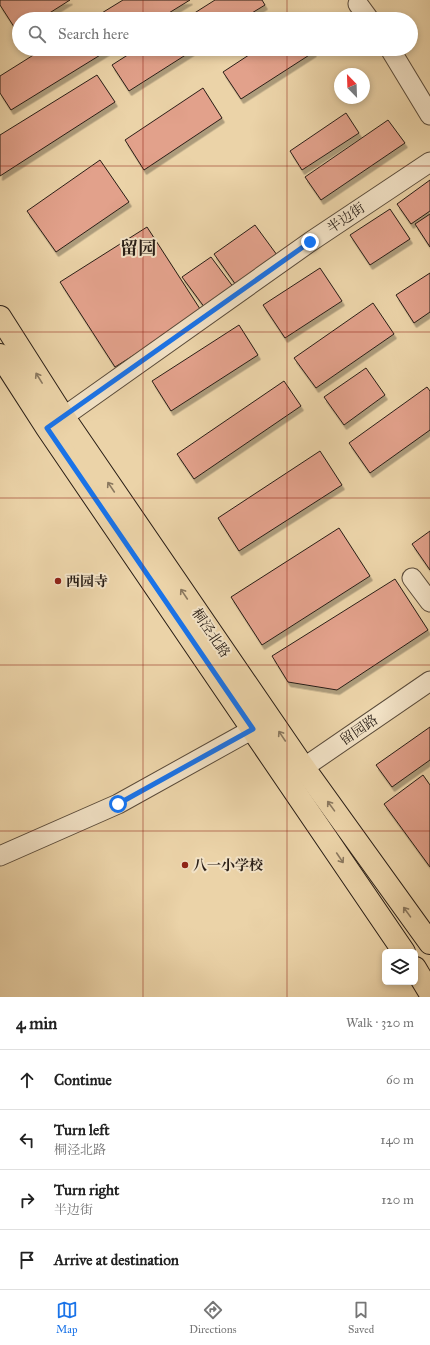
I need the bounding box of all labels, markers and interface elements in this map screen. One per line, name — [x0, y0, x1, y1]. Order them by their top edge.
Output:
search box — [12, 12, 418, 56]
icon: search — [26, 23, 48, 45]
text: Search here — [58, 25, 129, 43]
north arrow — [334, 68, 370, 104]
street label: 半边街 — [324, 199, 368, 237]
route end — [301, 233, 319, 251]
district label: 留园 — [120, 237, 156, 259]
one-way arrow — [35, 373, 43, 384]
one-way arrow — [107, 481, 115, 492]
place label: 西园寺 — [66, 573, 108, 590]
marker: 西园寺 — [53, 576, 63, 586]
one-way arrow — [180, 588, 188, 600]
street label: 桐泾北路 — [188, 605, 234, 661]
street label: 留园路 — [337, 711, 381, 749]
one-way arrow — [277, 730, 285, 742]
route start — [109, 795, 127, 813]
one-way arrow — [327, 801, 335, 812]
one-way arrow — [336, 852, 344, 863]
place label: 八一小学校 — [193, 857, 263, 874]
marker: 八一小学校 — [180, 860, 190, 870]
one-way arrow — [403, 906, 411, 917]
map controls — [382, 949, 418, 985]
button: layers — [382, 949, 418, 985]
text: 4 min — [16, 1013, 57, 1034]
text: Walk · 320 m — [346, 1015, 414, 1031]
icon: ahead — [16, 1069, 38, 1091]
text: Continue — [54, 1071, 112, 1089]
text: 60 m — [386, 1072, 414, 1088]
text: Turn left — [54, 1121, 110, 1139]
icon: left — [16, 1129, 38, 1151]
text: 140 m — [380, 1132, 414, 1148]
text: 桐泾北路 — [54, 1142, 106, 1158]
text: Turn right — [54, 1181, 119, 1199]
icon: right — [16, 1189, 38, 1211]
text: 120 m — [381, 1192, 414, 1208]
text: 半边街 — [54, 1202, 93, 1218]
icon: arrive — [16, 1249, 38, 1271]
text: Arrive at destination — [54, 1251, 179, 1269]
tab: Map — [56, 1299, 78, 1336]
tab: Directions — [189, 1299, 237, 1336]
tab: Saved — [348, 1299, 374, 1336]

